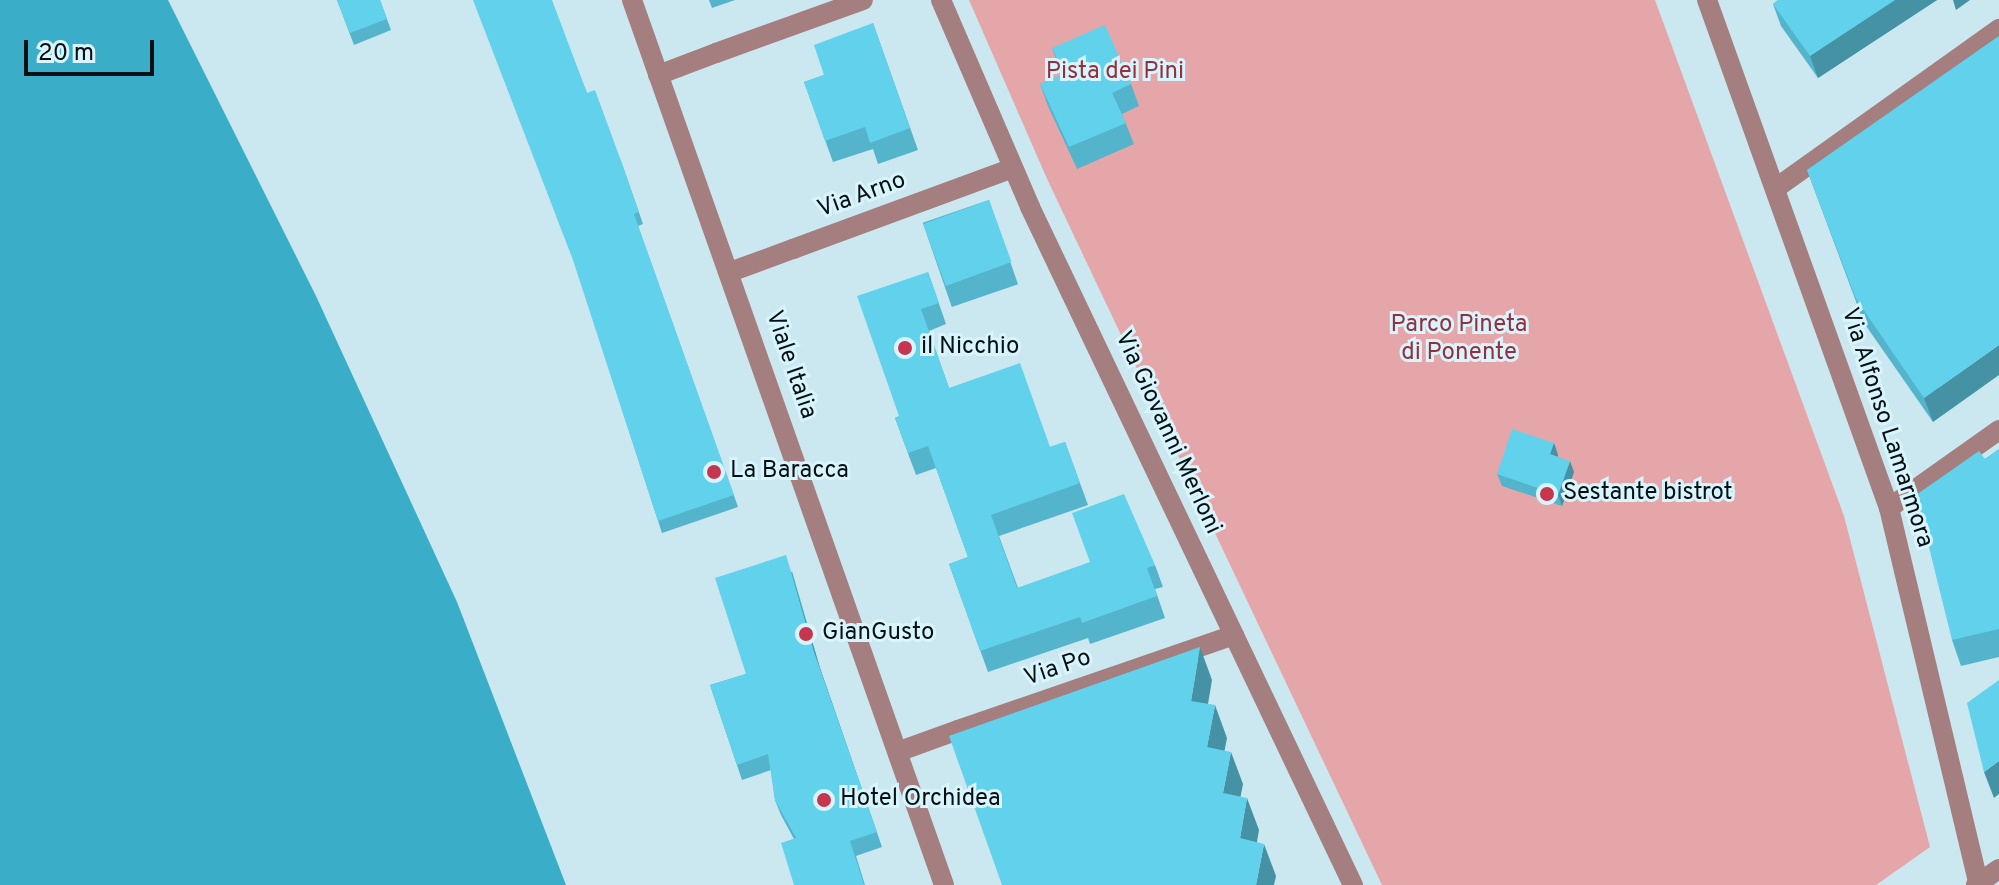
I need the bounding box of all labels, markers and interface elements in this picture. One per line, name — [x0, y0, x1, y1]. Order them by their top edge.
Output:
scale bar — [28, 24, 158, 74]
text: 20 m — [38, 39, 94, 69]
park label: Pista dei Pini — [1046, 59, 1184, 87]
street label: Via Arno — [813, 167, 911, 225]
street label: Via Alfonso Lamarmora — [1833, 304, 1939, 552]
street label: Viale Italia — [758, 307, 822, 423]
park label: Parco Pineta di Ponente — [1391, 312, 1527, 368]
street label: Via Giovanni Merloni — [1107, 327, 1227, 539]
place label: il Nicchio — [921, 334, 1019, 362]
marker: il Nicchio — [896, 339, 914, 357]
place label: La Baracca — [730, 458, 849, 486]
marker: La Baracca — [705, 463, 723, 481]
place label: Sestante bistrot — [1563, 480, 1733, 508]
marker: Sestante bistrot — [1538, 485, 1556, 503]
place label: GianGusto — [822, 620, 934, 648]
marker: GianGusto — [797, 625, 815, 643]
street label: Via Po — [1021, 644, 1095, 694]
place label: Hotel Orchidea — [840, 786, 1001, 814]
marker: Hotel Orchidea — [815, 791, 833, 809]

